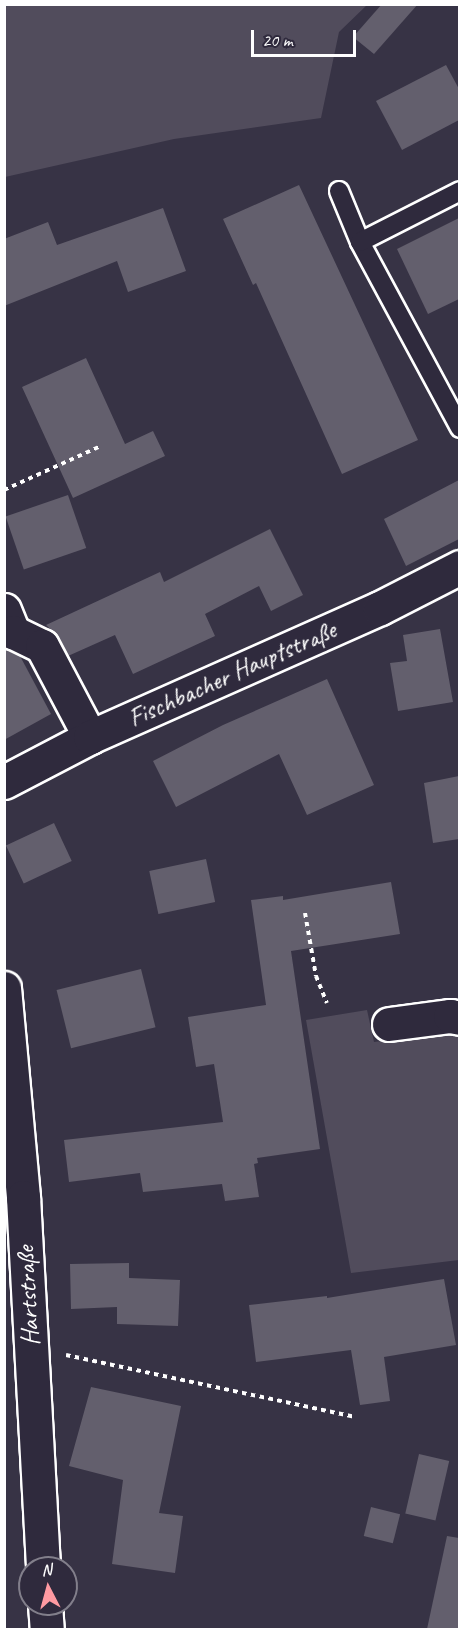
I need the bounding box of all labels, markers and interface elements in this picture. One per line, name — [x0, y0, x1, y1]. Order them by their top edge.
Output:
scale bar — [254, 18, 359, 56]
text: 20 m — [262, 29, 293, 51]
street label: Fischbacher Hauptstraße — [123, 614, 341, 734]
street label: Hartstraße — [10, 1245, 46, 1347]
north arrow — [18, 1556, 78, 1616]
text: N — [40, 1560, 52, 1581]

